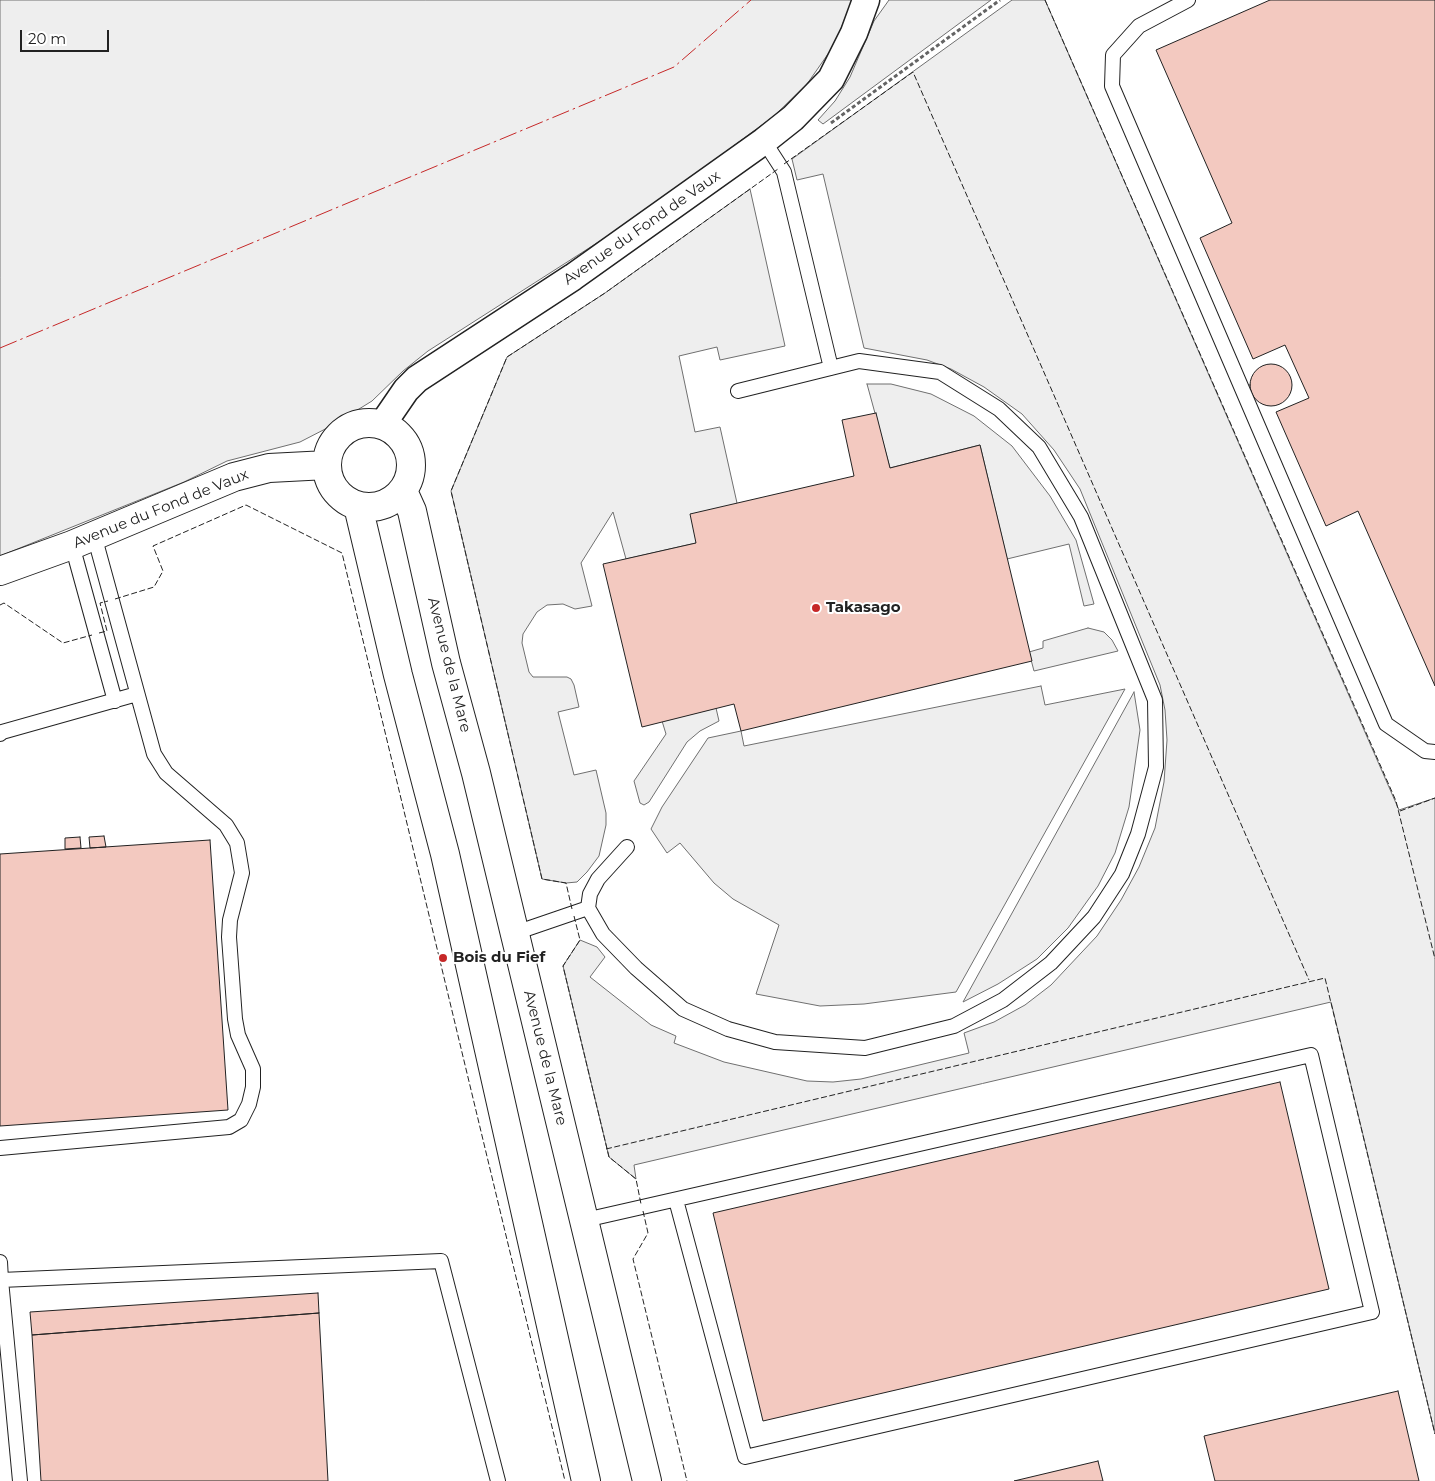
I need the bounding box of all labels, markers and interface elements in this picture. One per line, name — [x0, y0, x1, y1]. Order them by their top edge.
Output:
scale bar — [22, 20, 111, 52]
text: 20 m — [28, 29, 66, 48]
street label: Avenue du Fond de Vaux — [560, 167, 724, 289]
street label: Avenue du Fond de Vaux — [71, 466, 251, 552]
street label: Avenue de la Mare — [424, 596, 474, 734]
place label: Takasago — [826, 599, 901, 617]
marker: Takasago — [810, 602, 822, 614]
place label: Bois du Fief — [453, 949, 545, 967]
marker: Bois du Fief — [437, 952, 449, 964]
street label: Avenue de la Mare — [520, 989, 570, 1127]

